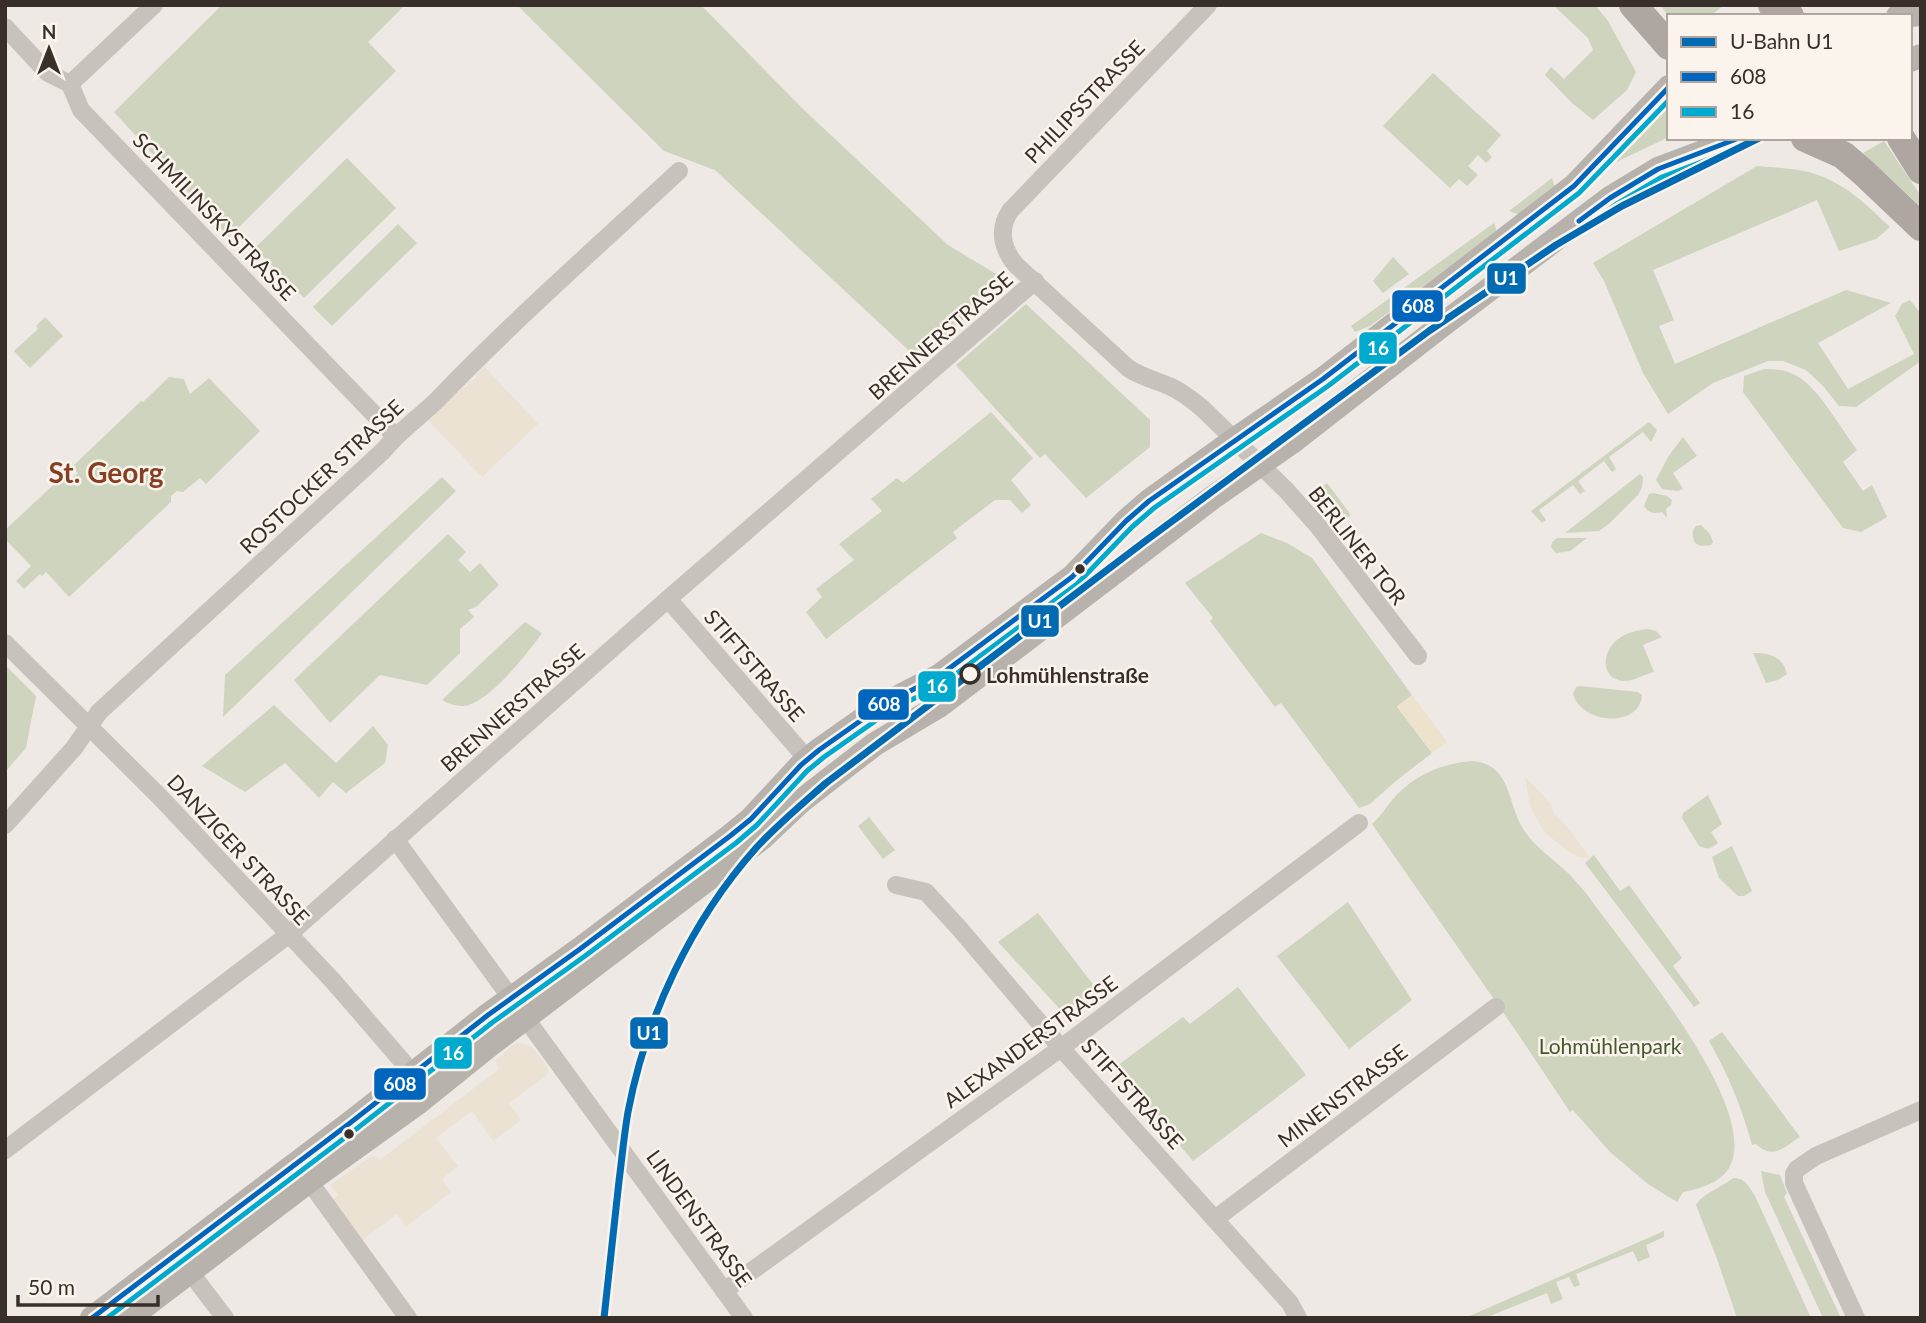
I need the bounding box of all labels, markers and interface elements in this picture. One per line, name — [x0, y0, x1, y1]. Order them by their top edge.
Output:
north arrow — [14, 14, 84, 84]
legend — [1667, 14, 1912, 140]
text: N — [42, 20, 56, 43]
text: U-Bahn U1 — [1730, 28, 1834, 53]
street label: PHILIPSSTRASSE — [1019, 34, 1149, 168]
text: 608 — [1730, 63, 1767, 88]
text: 16 — [1730, 98, 1754, 123]
street label: SCHMILINSKYSTRASSE — [128, 127, 302, 305]
line badge: U1 — [1486, 262, 1527, 295]
street label: BRENNERSTRASSE — [863, 266, 1017, 404]
text: U1 — [1493, 266, 1519, 289]
line badge: 608 — [1391, 289, 1444, 323]
text: 608 — [1401, 294, 1435, 317]
line badge: 16 — [1358, 331, 1398, 365]
text: 16 — [1367, 336, 1389, 359]
street label: ROSTOCKER STRASSE — [234, 394, 408, 558]
district label: St. Georg — [49, 455, 164, 489]
street label: BERLINER TOR — [1304, 481, 1412, 610]
unlabelled marker — [1073, 562, 1087, 576]
street label: STIFTSTRASSE — [700, 604, 810, 726]
line badge: U1 — [1020, 604, 1060, 638]
text: U1 — [1027, 609, 1053, 632]
street label: BRENNERSTRASSE — [435, 638, 589, 776]
place label: Lohmühlenstraße — [986, 662, 1149, 687]
marker: Lohmühlenstraße — [960, 664, 980, 684]
line badge: 16 — [917, 670, 957, 703]
text: 16 — [926, 674, 948, 697]
line badge: 608 — [857, 688, 910, 721]
text: 608 — [867, 692, 901, 715]
street label: DANZIGER STRASSE — [163, 769, 315, 929]
street label: ALEXANDERSTRASSE — [938, 970, 1122, 1112]
line badge: U1 — [629, 1016, 669, 1050]
text: U1 — [636, 1021, 662, 1044]
street label: STIFTSTRASSE — [1077, 1033, 1189, 1153]
park label: Lohmühlenpark — [1539, 1033, 1682, 1058]
line badge: 16 — [433, 1036, 473, 1070]
street label: MINENSTRASSE — [1272, 1038, 1412, 1152]
text: 16 — [442, 1041, 464, 1064]
line badge: 608 — [373, 1067, 427, 1101]
text: 608 — [383, 1072, 417, 1095]
unlabelled marker — [342, 1127, 356, 1141]
street label: LINDENSTRASSE — [642, 1145, 758, 1291]
scale bar — [18, 1264, 158, 1308]
text: 50 m — [28, 1274, 75, 1299]

